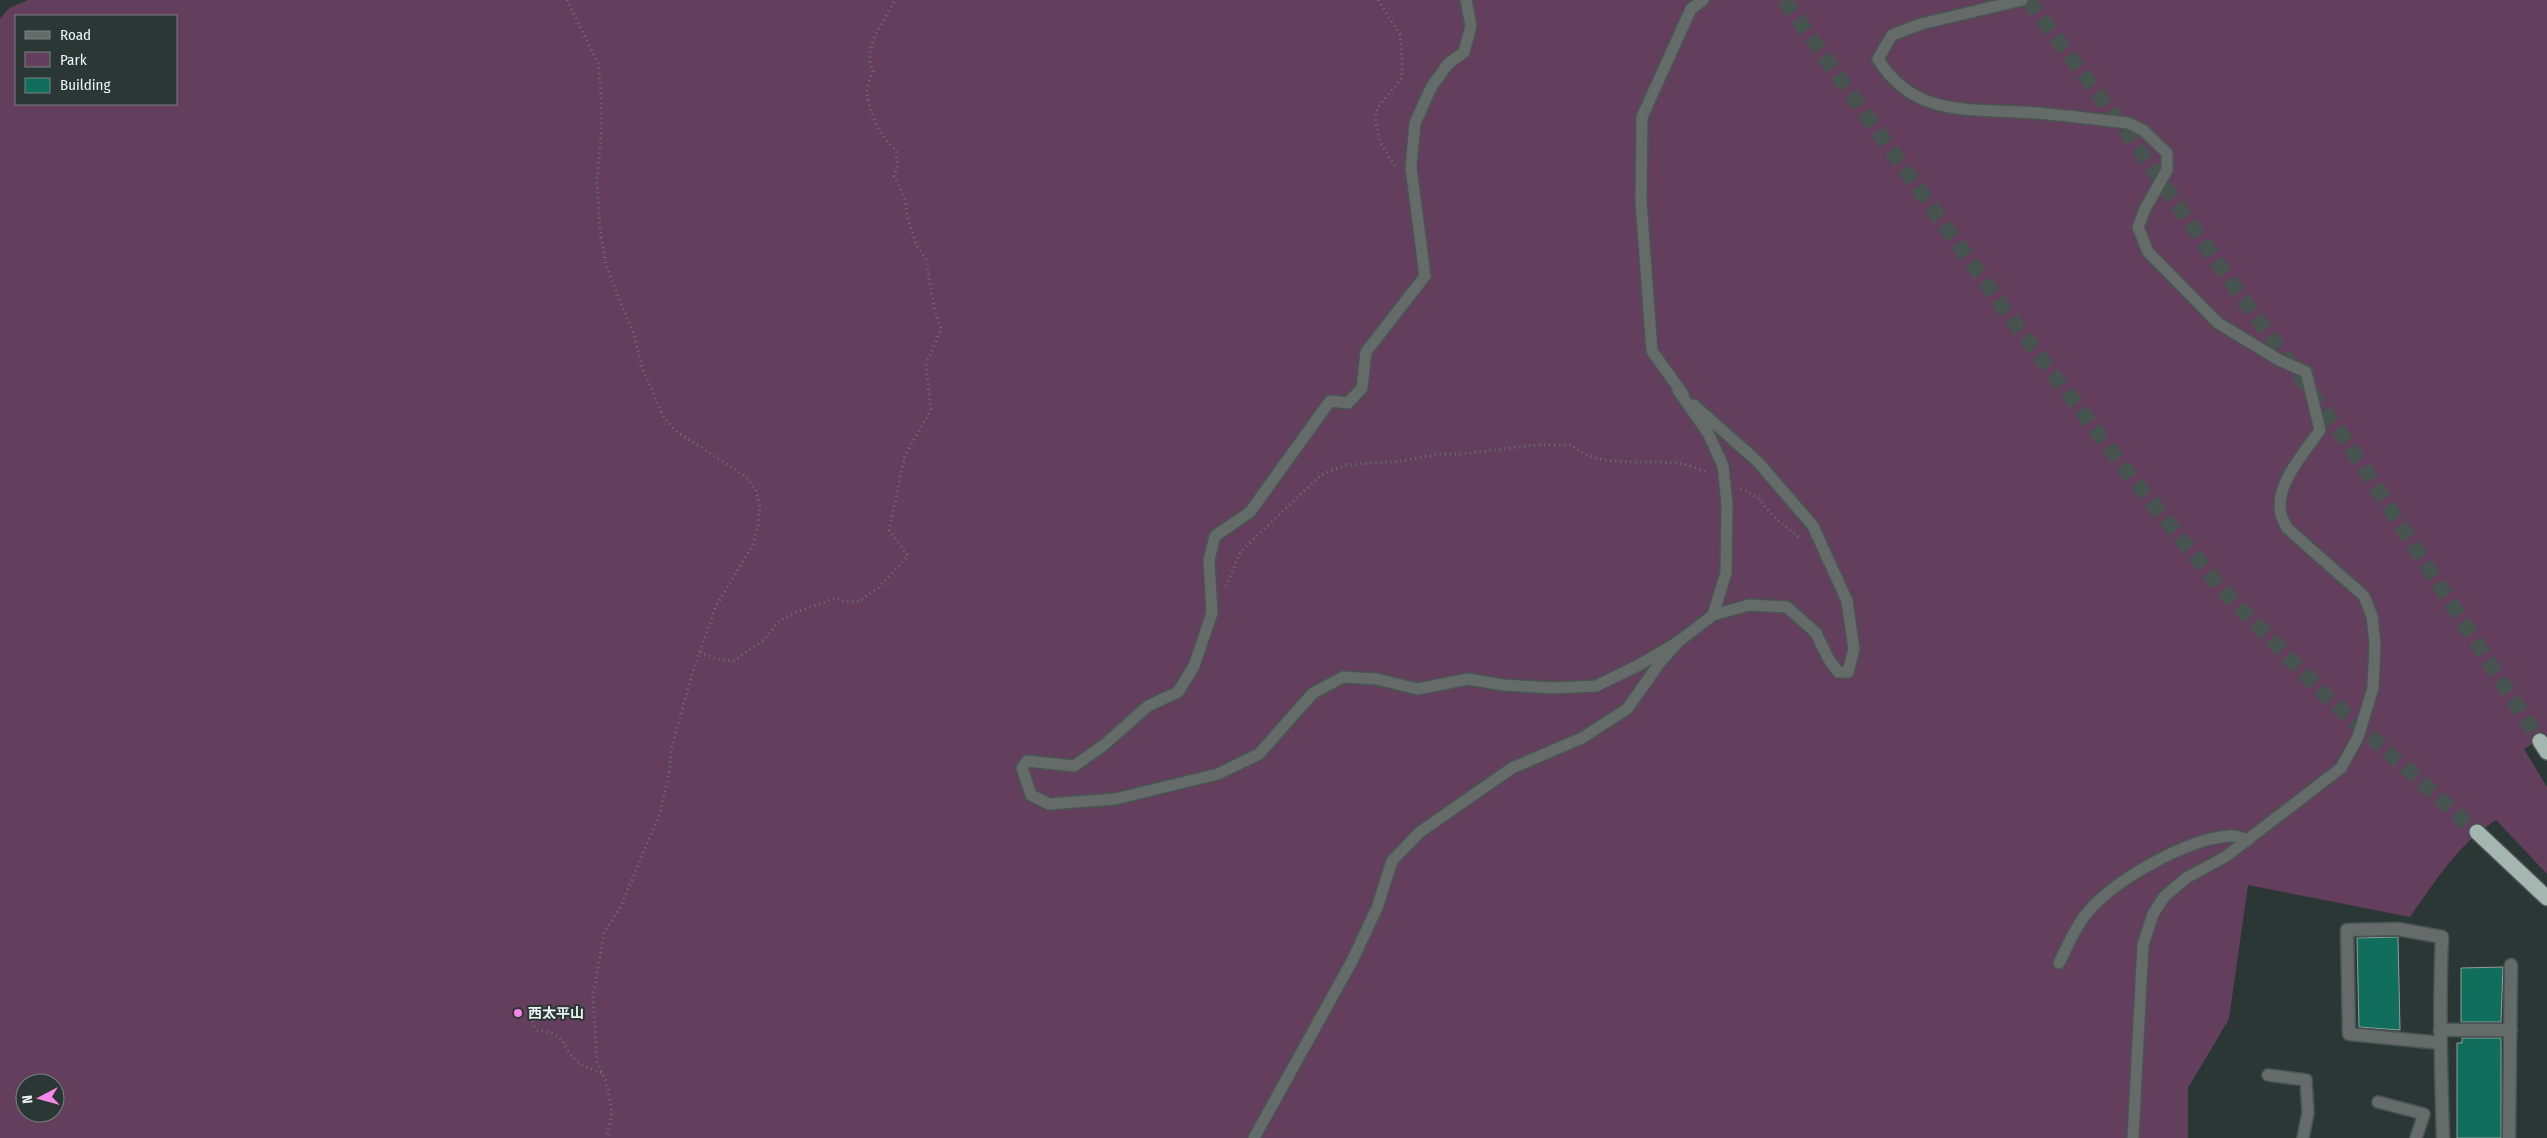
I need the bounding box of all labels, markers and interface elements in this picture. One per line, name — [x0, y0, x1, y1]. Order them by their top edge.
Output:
legend — [15, 15, 178, 105]
text: Road — [60, 26, 91, 44]
text: Park — [60, 51, 87, 69]
text: Building — [60, 76, 111, 94]
place label: 西太平山 — [528, 1005, 584, 1022]
marker: 西太平山 — [512, 1007, 524, 1019]
north arrow — [15, 1073, 65, 1123]
text: N — [19, 1094, 36, 1104]

